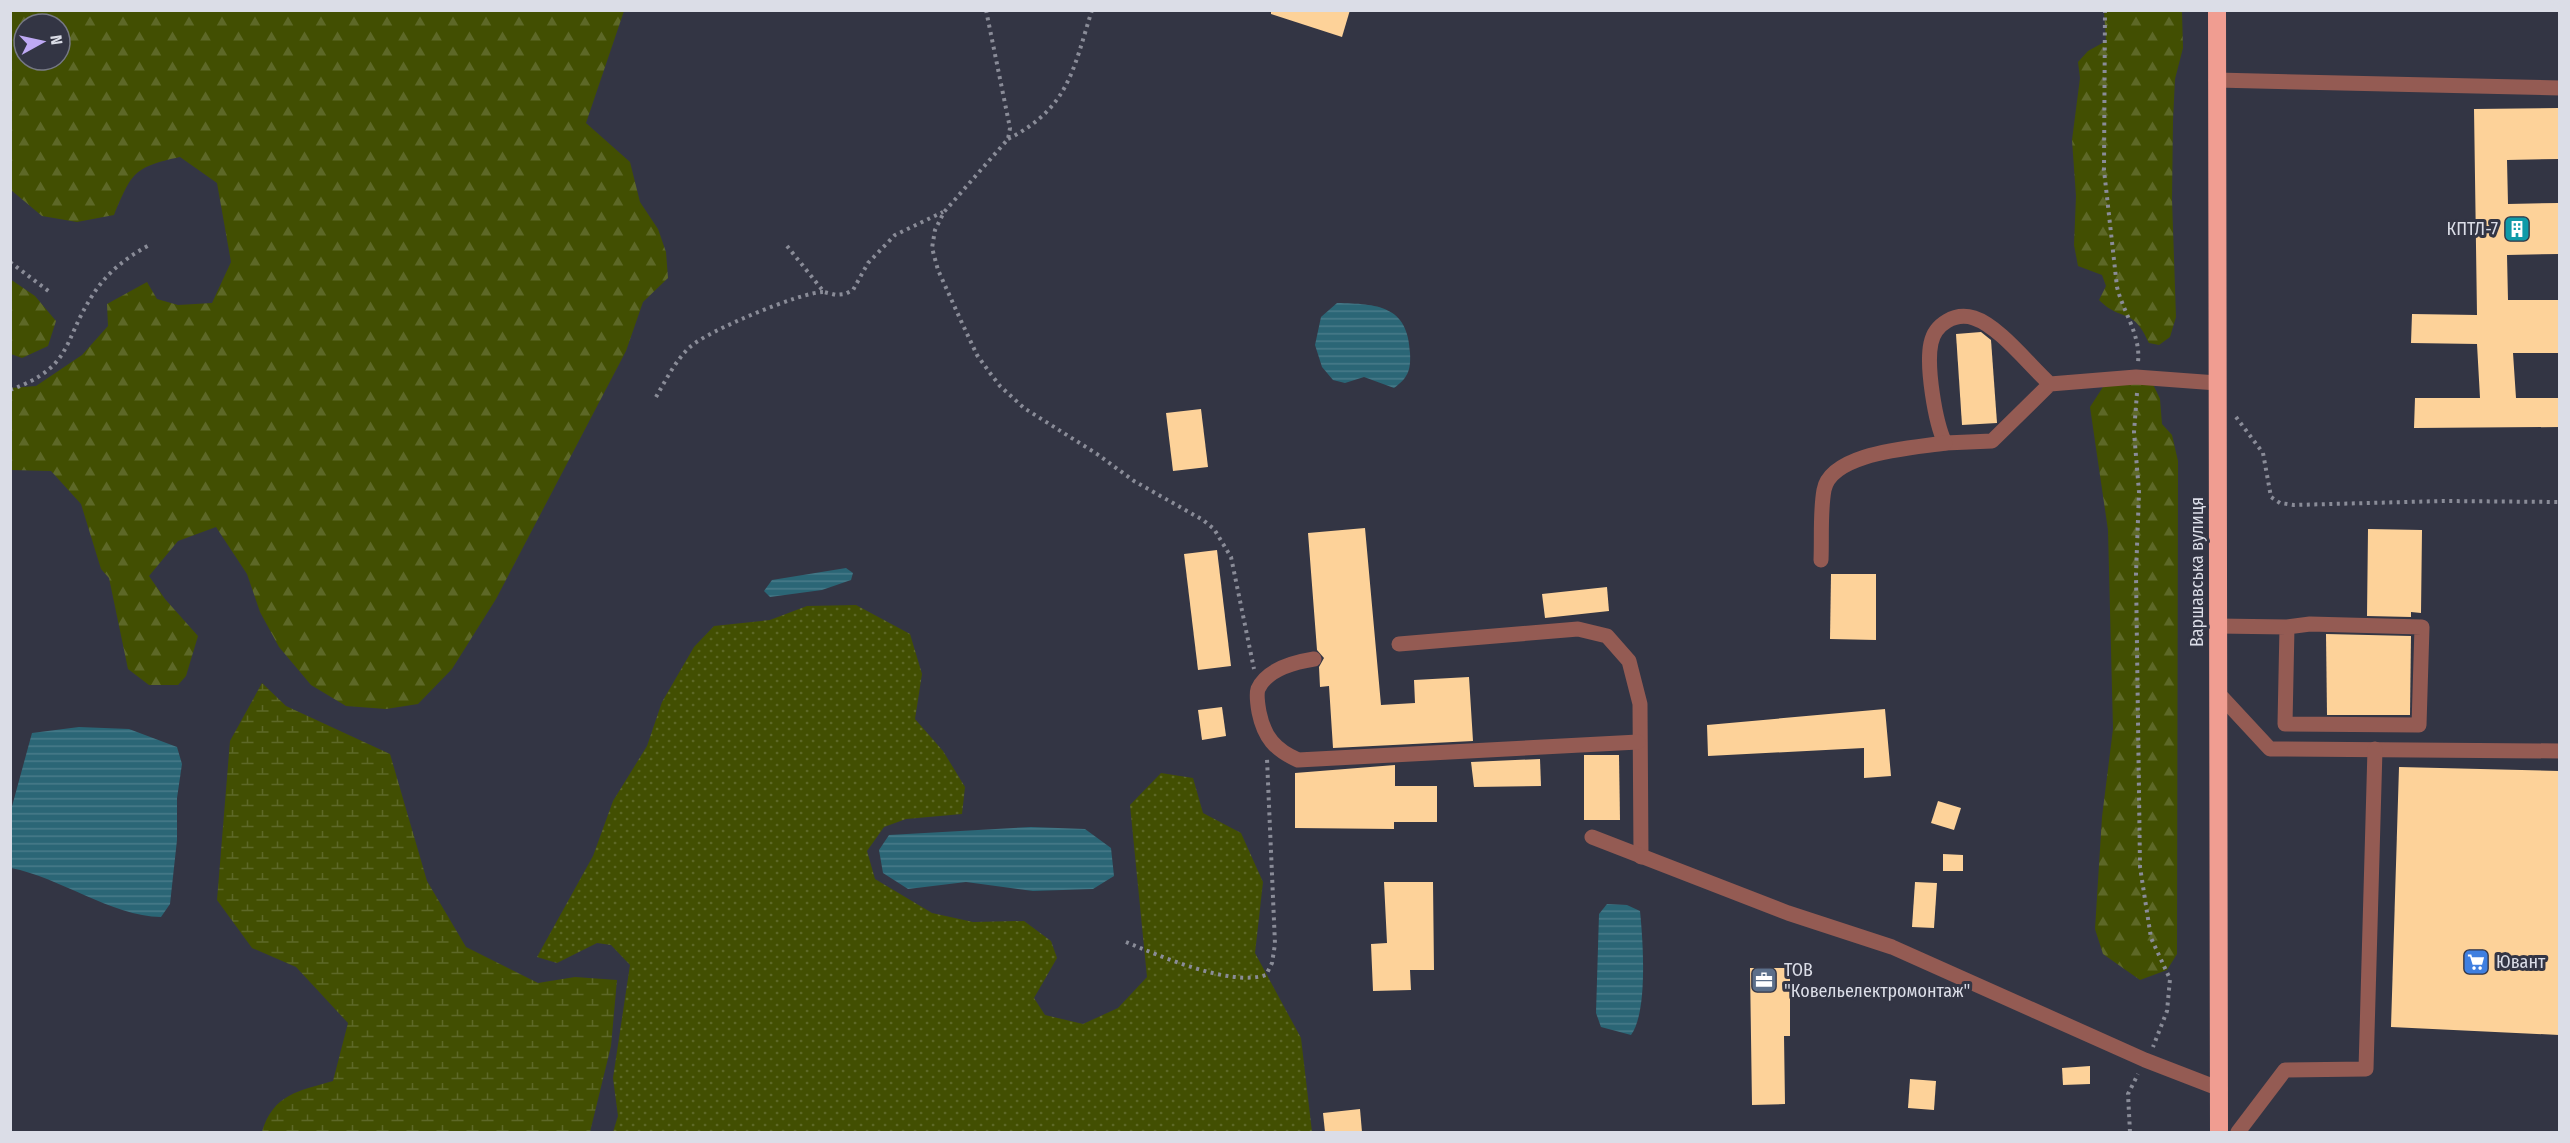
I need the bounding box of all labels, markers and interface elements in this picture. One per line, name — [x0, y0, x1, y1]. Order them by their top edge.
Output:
north arrow — [12, 12, 72, 72]
text: N — [46, 34, 66, 46]
building icon: КПТЛ-7 — [2502, 214, 2532, 244]
place label: КПТЛ-7 — [2447, 218, 2498, 240]
street label: Варшавська вулиця — [2186, 497, 2208, 647]
supermarket icon: Ювант — [2461, 947, 2491, 977]
place label: Ювант — [2496, 951, 2546, 973]
place label: ТОВ "Ковельелектромонтаж" — [1784, 959, 1970, 1002]
office icon: ТОВ "Ковельелектромонтаж" — [1749, 965, 1779, 995]

